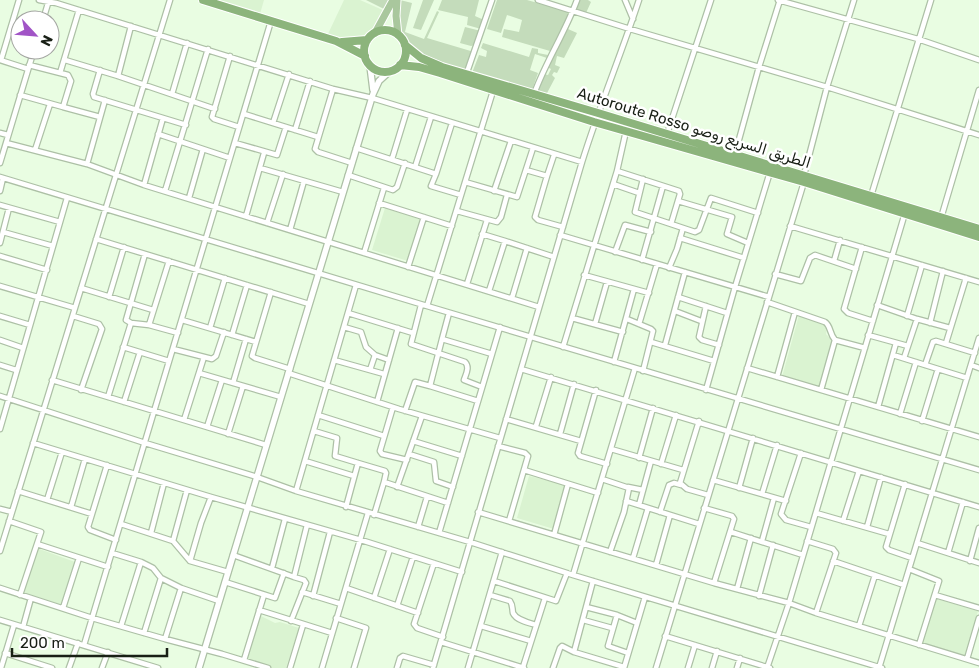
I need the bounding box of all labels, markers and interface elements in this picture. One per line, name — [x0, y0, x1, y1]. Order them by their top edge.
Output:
north arrow — [10, 10, 60, 60]
text: N — [36, 32, 56, 49]
street label: Autoroute Rosso الطريق السريع روصو — [575, 84, 813, 174]
scale bar — [12, 626, 168, 658]
text: 200 m — [20, 634, 65, 652]

